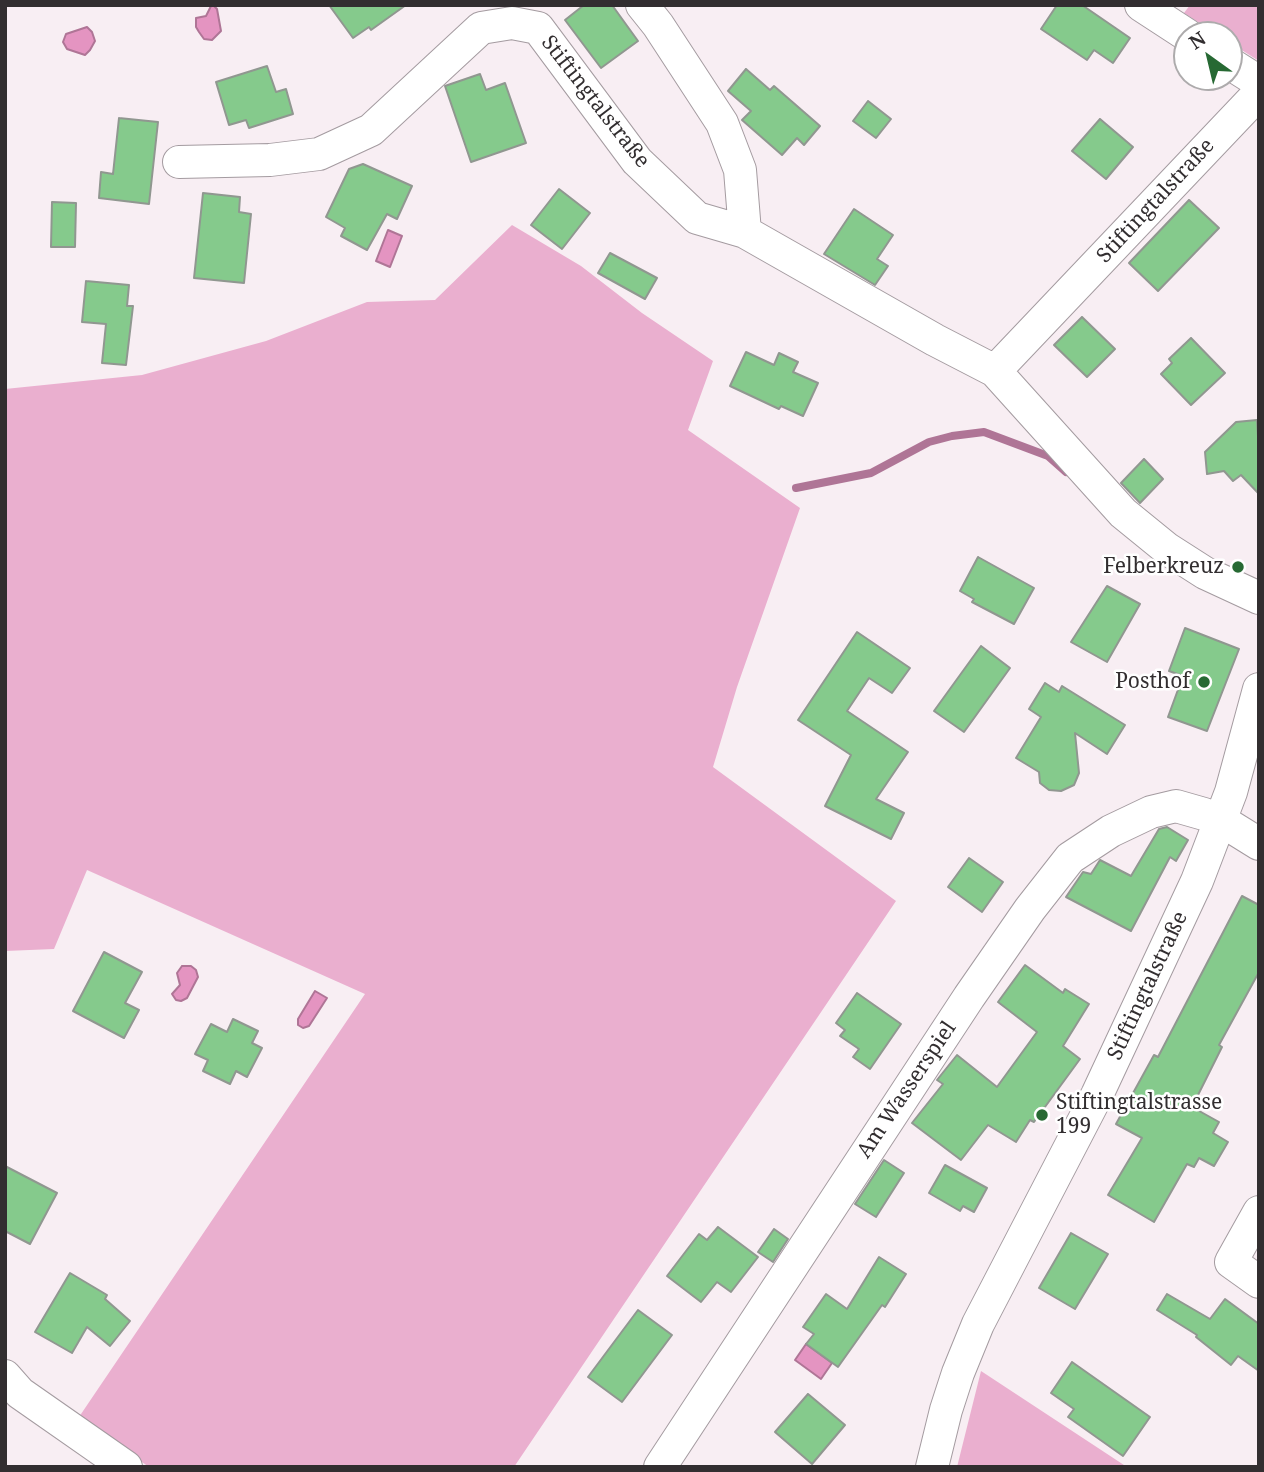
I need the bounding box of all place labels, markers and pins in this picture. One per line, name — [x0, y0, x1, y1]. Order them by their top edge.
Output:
place label: Felberkreuz — [1103, 554, 1224, 580]
marker: Felberkreuz — [1230, 559, 1246, 575]
place label: Posthof — [1115, 669, 1190, 695]
marker: Posthof — [1196, 674, 1212, 690]
place label: Stiftingtalstrasse 199 — [1056, 1090, 1222, 1140]
marker: Stiftingtalstrasse 199 — [1034, 1107, 1050, 1123]

